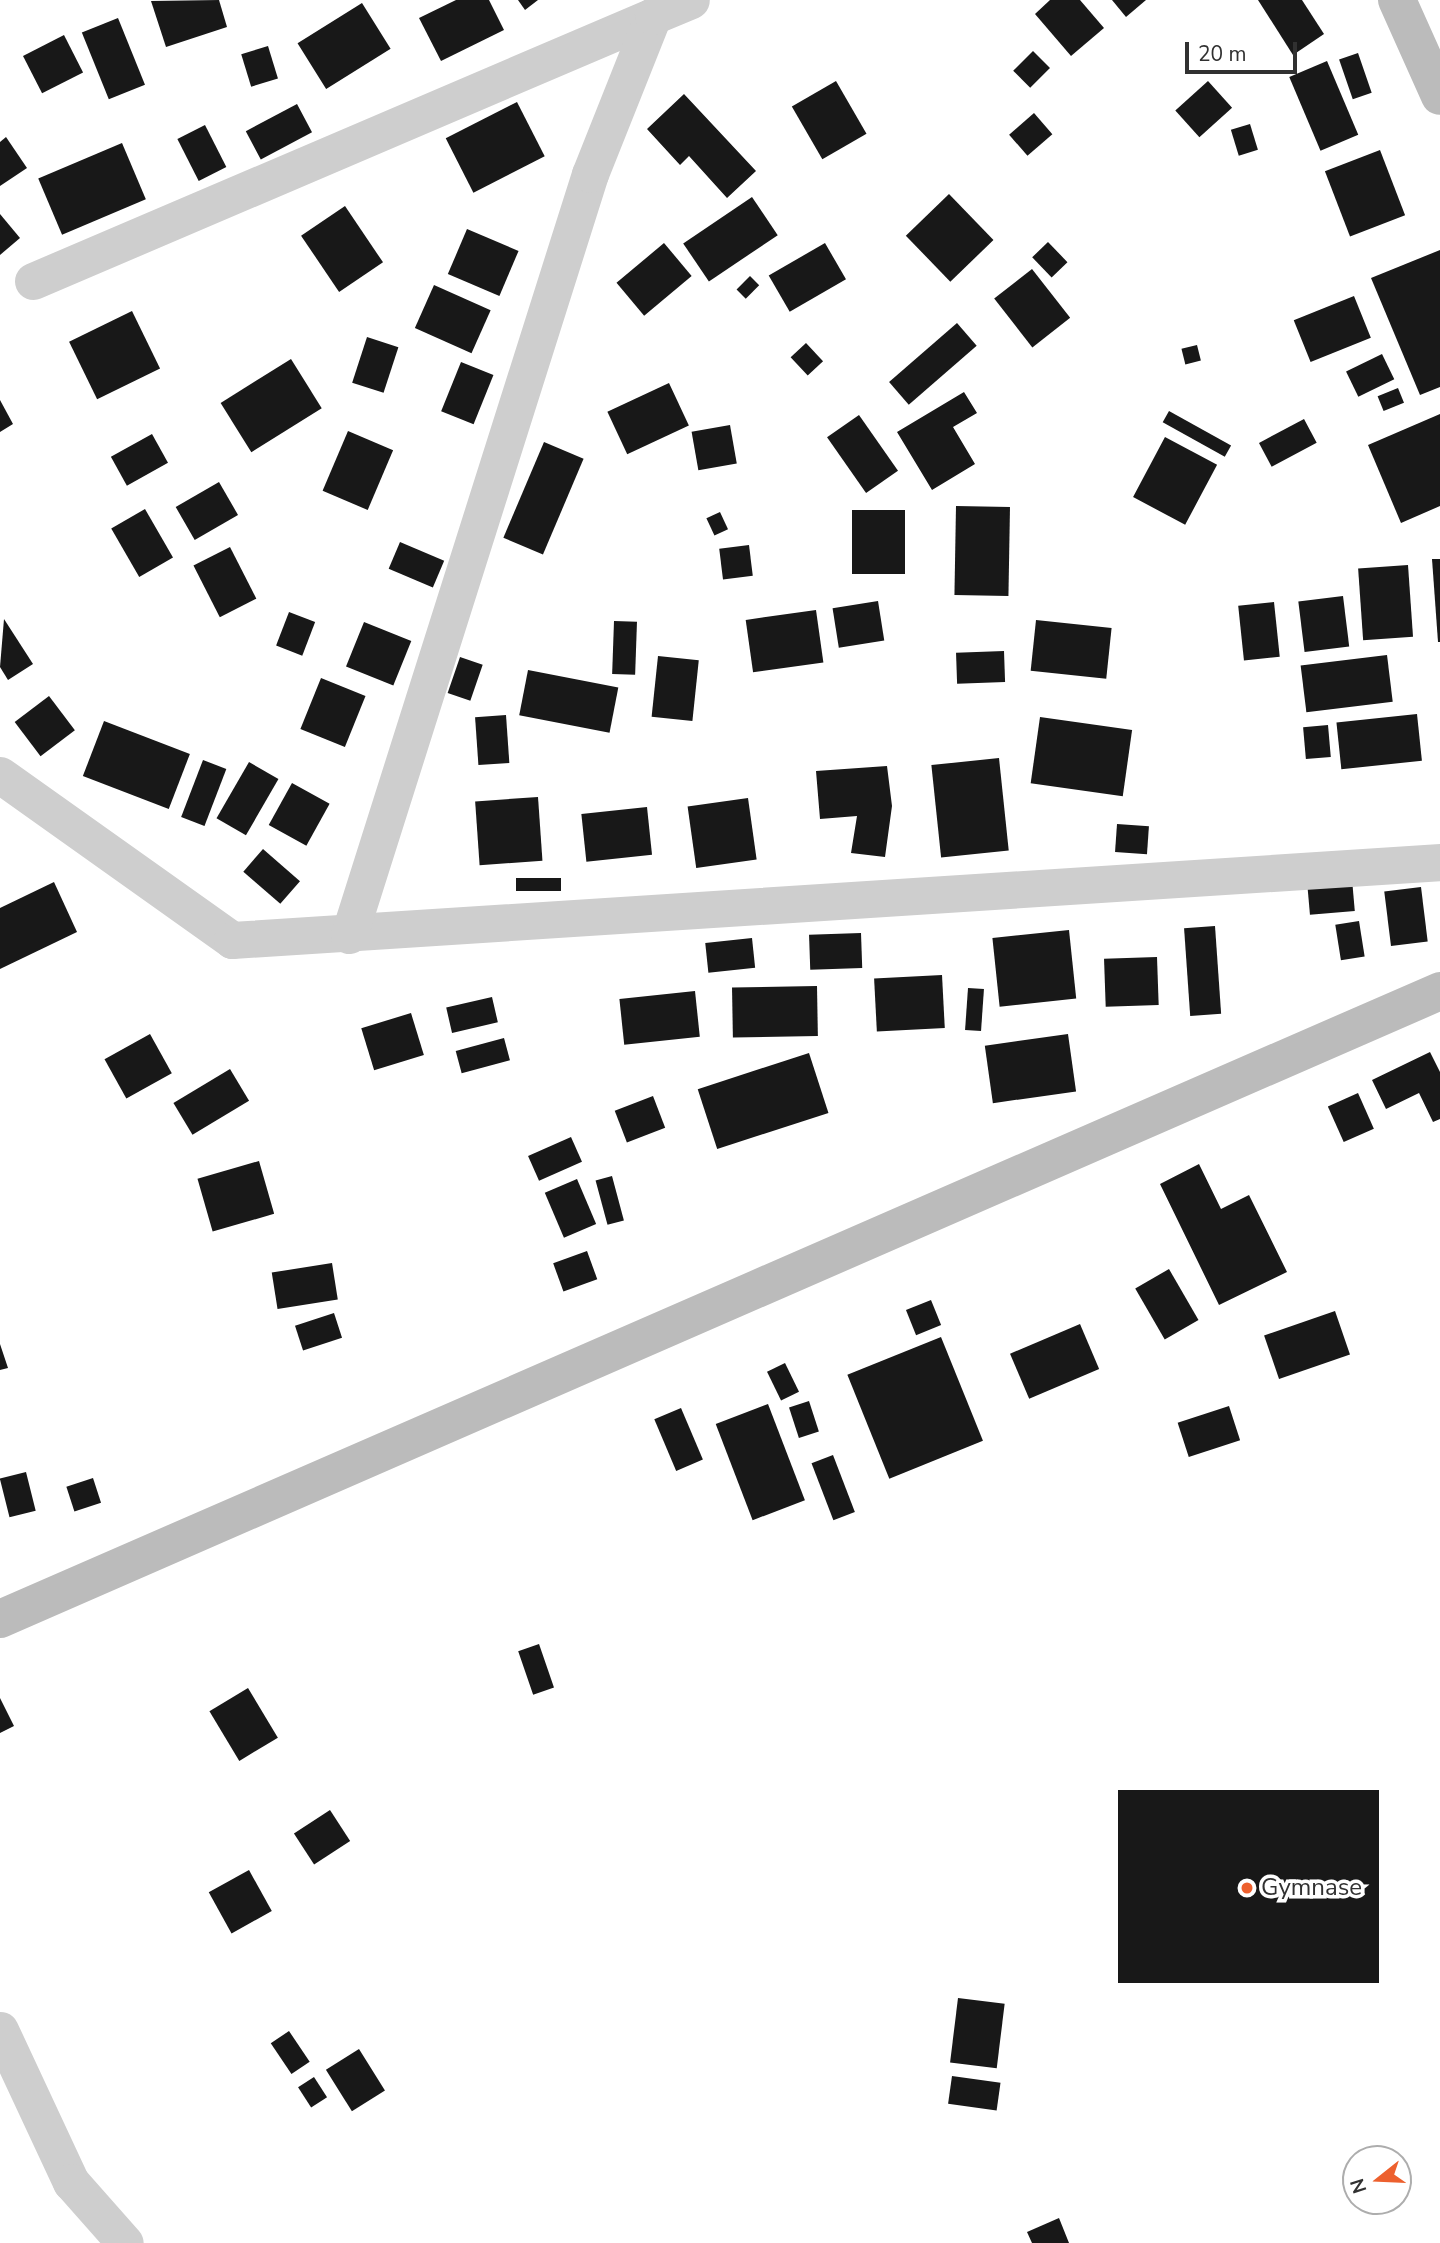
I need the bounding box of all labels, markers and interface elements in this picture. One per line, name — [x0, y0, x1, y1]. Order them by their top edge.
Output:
scale bar — [1188, 28, 1300, 72]
text: 20 m — [1198, 40, 1247, 68]
place label: Gymnase — [1261, 1874, 1362, 1902]
marker: Gymnase — [1239, 1880, 1255, 1896]
north arrow — [1342, 2145, 1412, 2215]
text: N — [1344, 2175, 1373, 2197]

